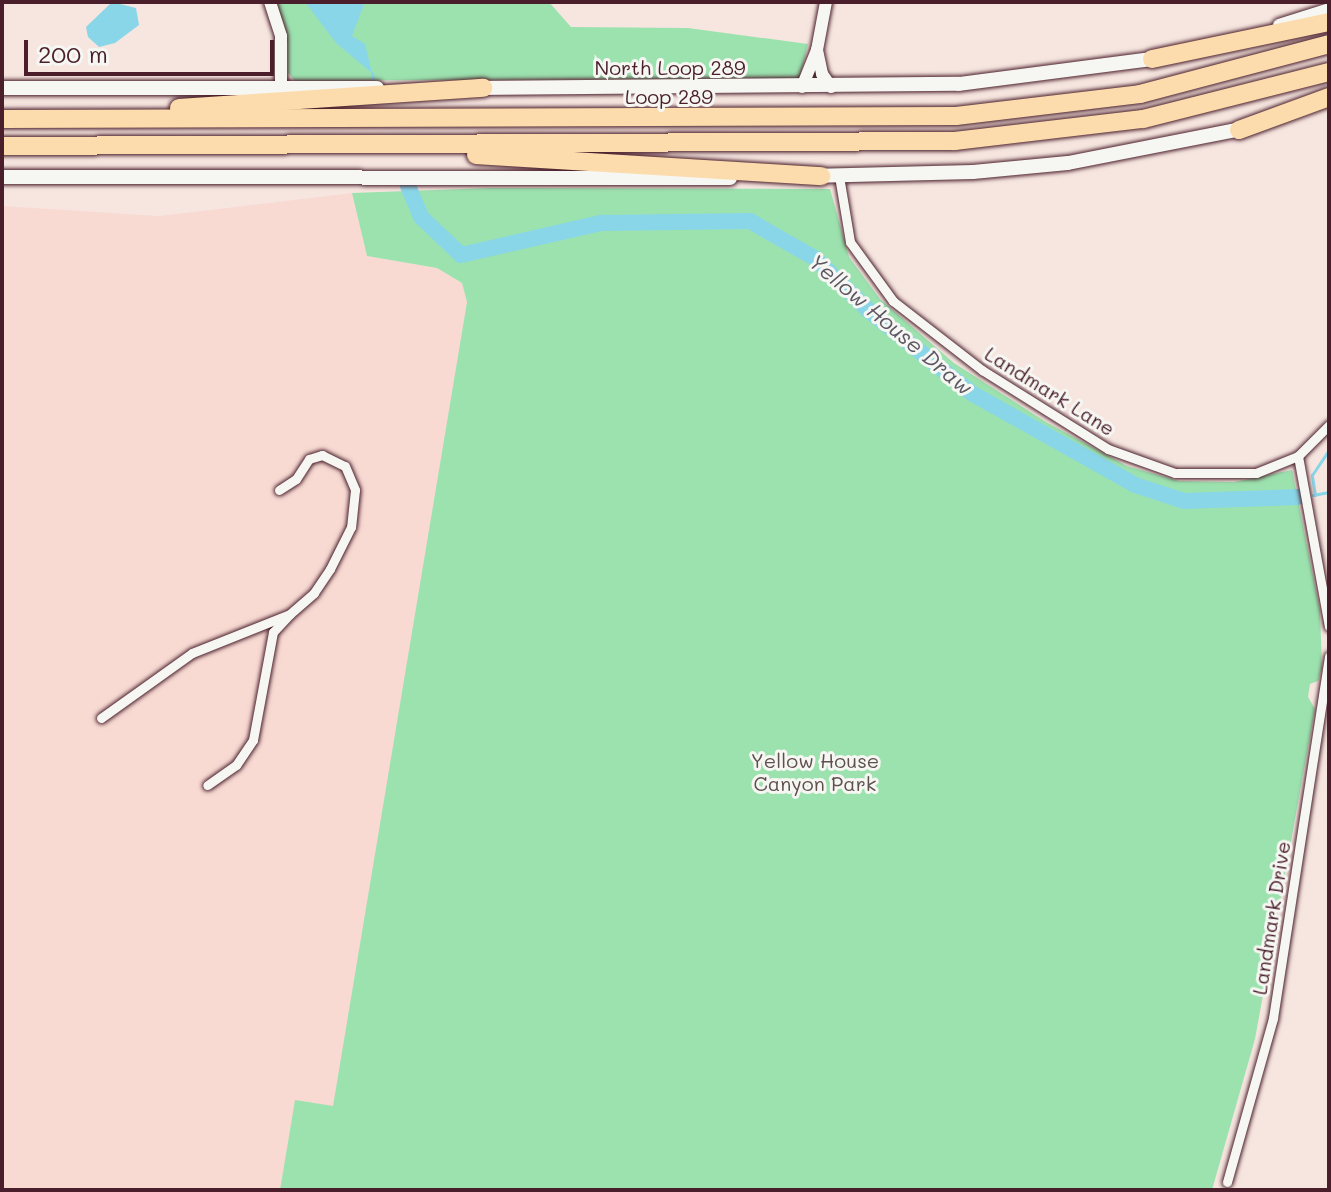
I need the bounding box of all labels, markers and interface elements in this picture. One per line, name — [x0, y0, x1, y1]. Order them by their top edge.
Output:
scale bar — [28, 24, 278, 74]
text: 200 m — [38, 38, 108, 69]
street label: North Loop 289 — [594, 55, 746, 79]
street label: Loop 289 — [625, 84, 713, 108]
water label: Yellow House Draw — [804, 248, 978, 400]
street label: Landmark Lane — [981, 341, 1119, 441]
park label: Yellow House Canyon Park — [751, 748, 879, 795]
street label: Landmark Drive — [1247, 840, 1295, 996]

